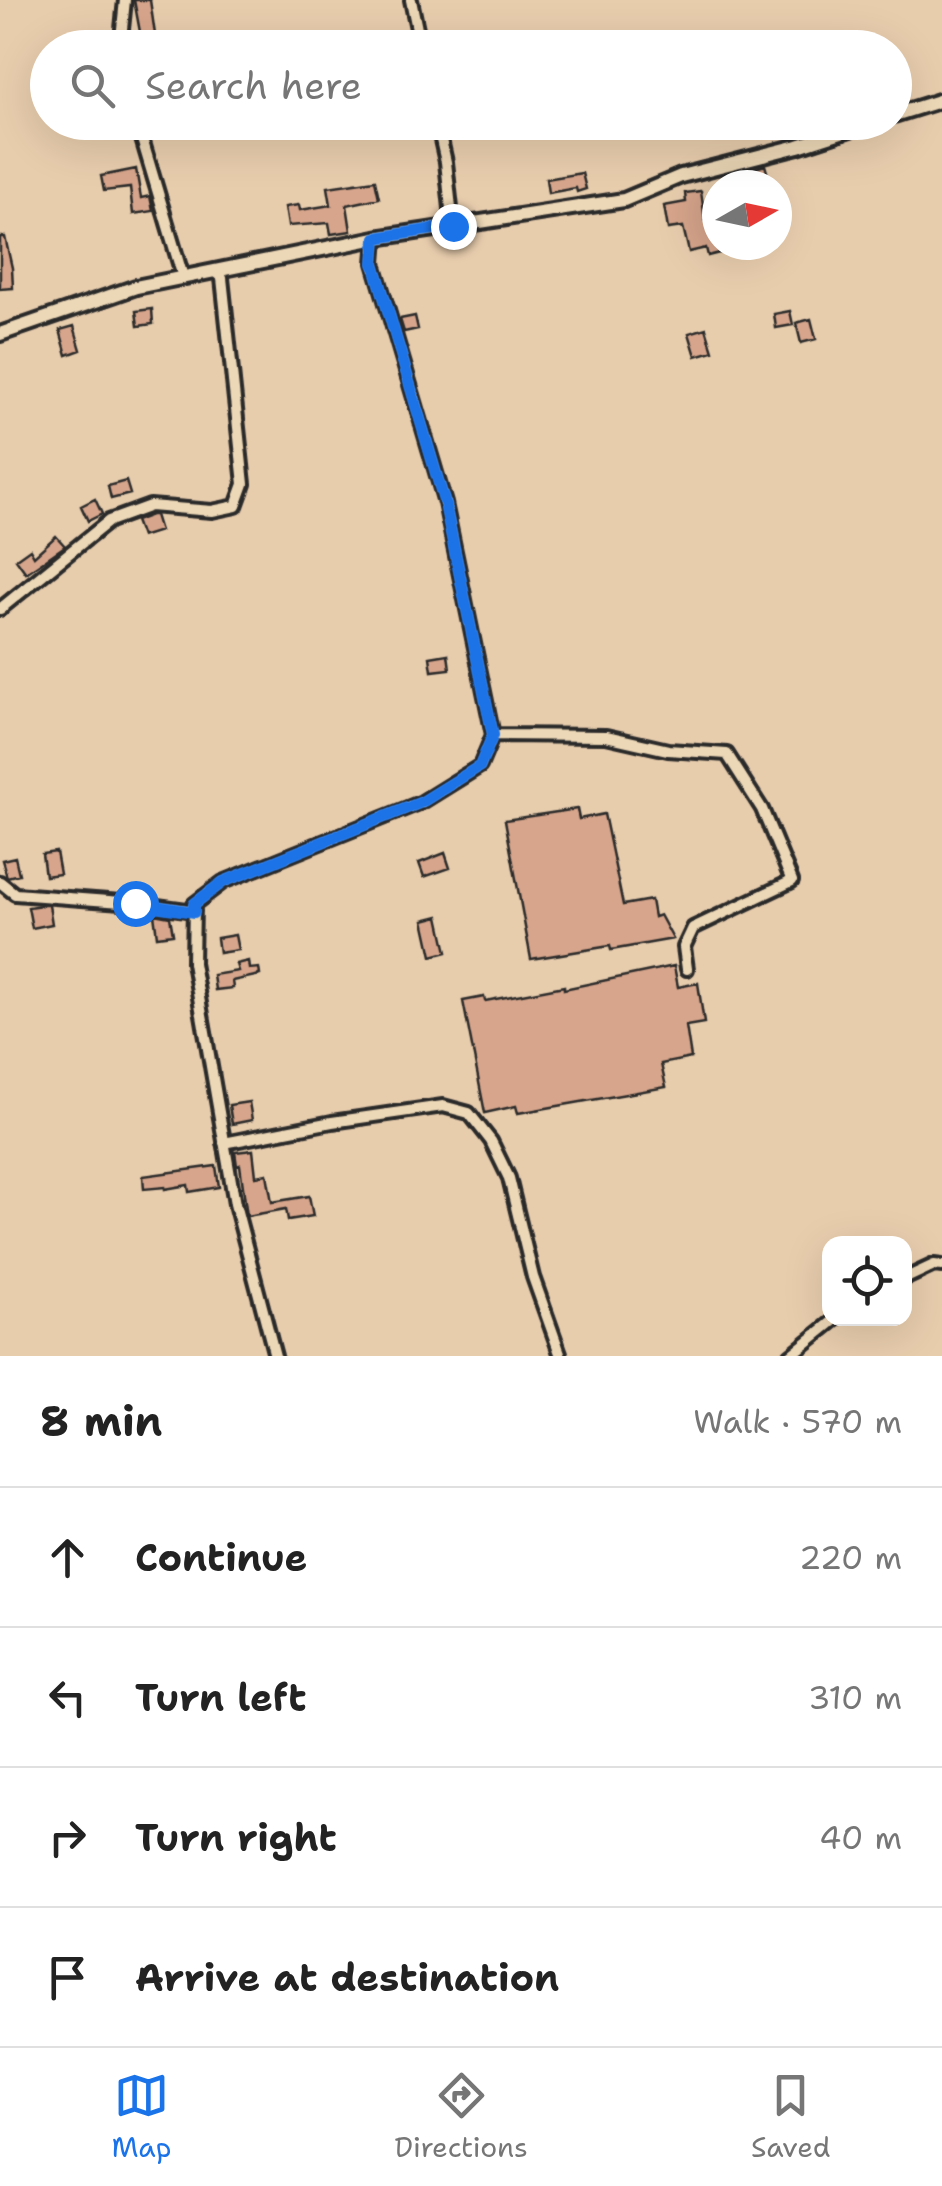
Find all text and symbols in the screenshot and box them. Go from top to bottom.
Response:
search box [30,30,912,140]
icon: search [65,58,120,113]
text: Search here [145,60,362,111]
north arrow [702,170,792,260]
route end [431,204,477,250]
route start [113,881,159,927]
map controls [822,1236,912,1326]
button: locate [822,1236,912,1326]
text: 8 min [40,1393,162,1449]
text: Walk · 570 m [693,1400,902,1443]
icon: ahead [40,1530,95,1585]
text: Continue [135,1532,307,1583]
text: 220 m [799,1536,902,1579]
icon: left [40,1670,95,1725]
text: Turn left [135,1672,307,1723]
text: 310 m [808,1676,902,1719]
icon: right [40,1810,95,1865]
text: Turn right [135,1812,337,1863]
text: 40 m [819,1816,902,1859]
icon: arrive [40,1950,95,2005]
text: Arrive at destination [135,1952,559,2003]
tab: Map [112,2068,171,2166]
tab: Directions [394,2068,528,2166]
tab: Saved [751,2068,830,2166]

